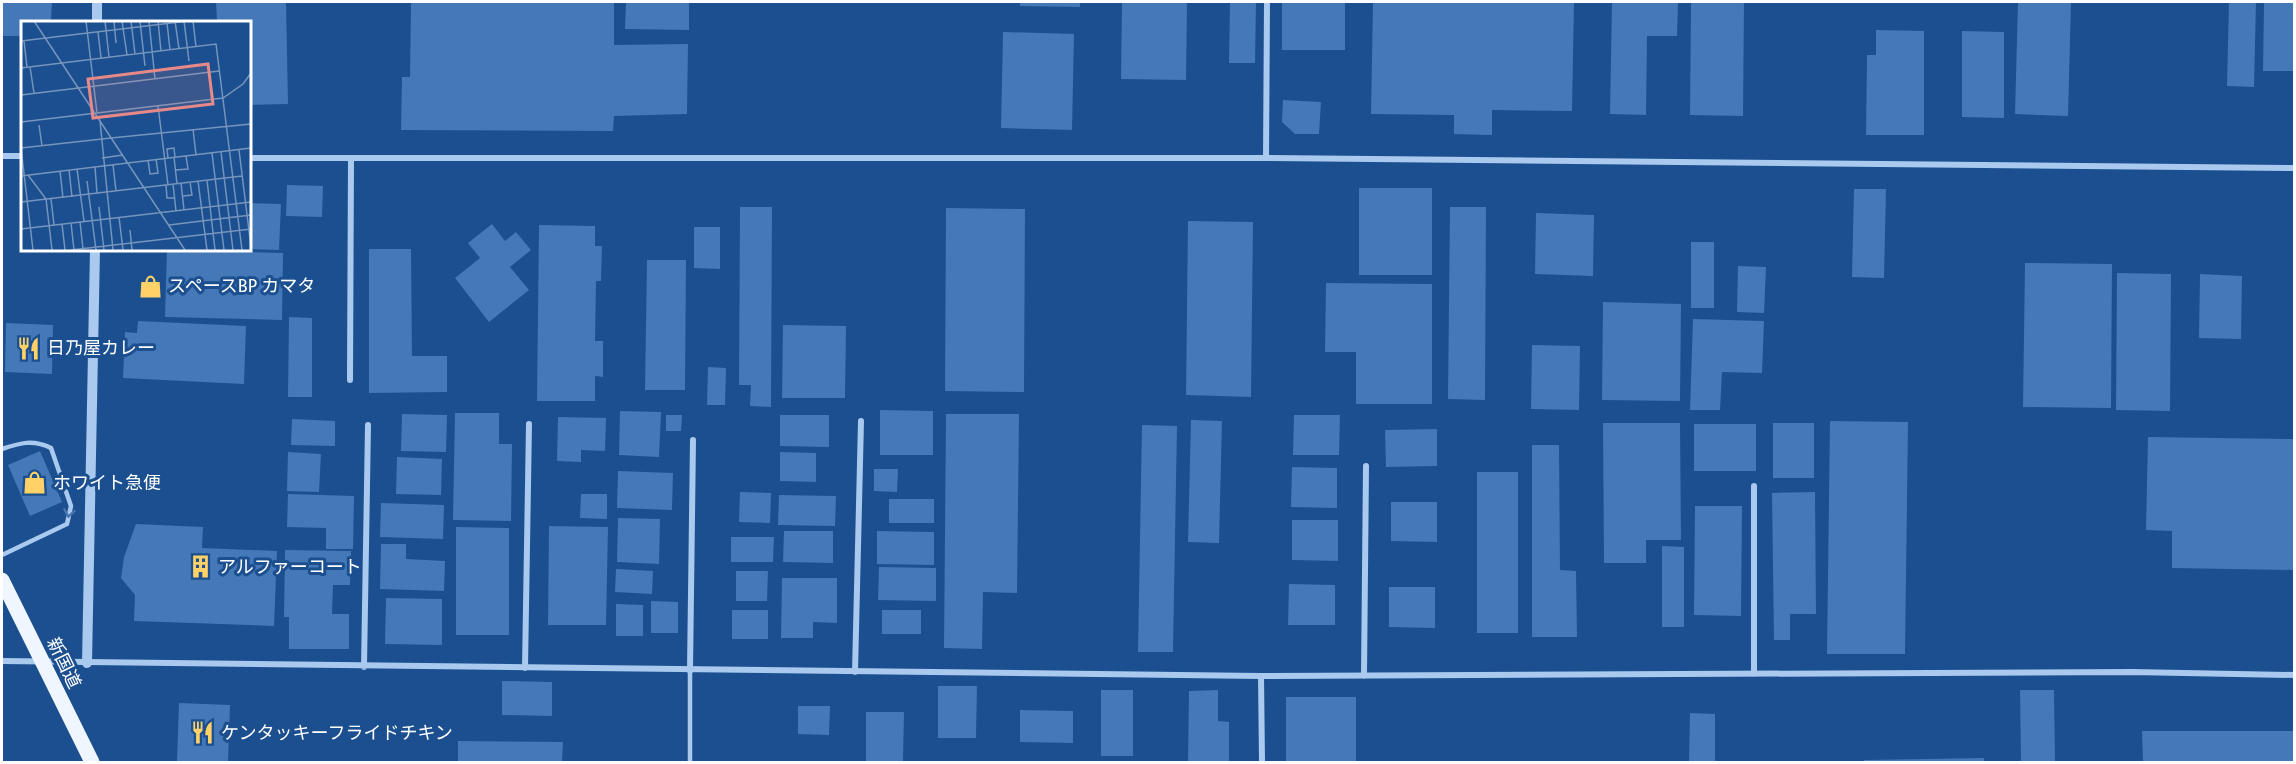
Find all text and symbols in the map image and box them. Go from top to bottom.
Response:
inset map [21,21,250,250]
shop icon: スペースBP カマタ [137,273,163,299]
place label: スペースBP カマタ [168,275,315,297]
restaurant icon: 日乃屋カレー [16,335,42,361]
place label: 日乃屋カレー [47,337,155,359]
shop icon: ホワイト急便 [22,470,48,496]
place label: ホワイト急便 [53,472,161,494]
one-way arrow [63,509,75,518]
building icon: アルファーコート [187,554,213,580]
place label: アルファーコート [218,556,362,578]
street label: 新国道 [42,634,86,692]
restaurant icon: ケンタッキーフライドチキン [190,720,216,746]
place label: ケンタッキーフライドチキン [221,722,453,744]

